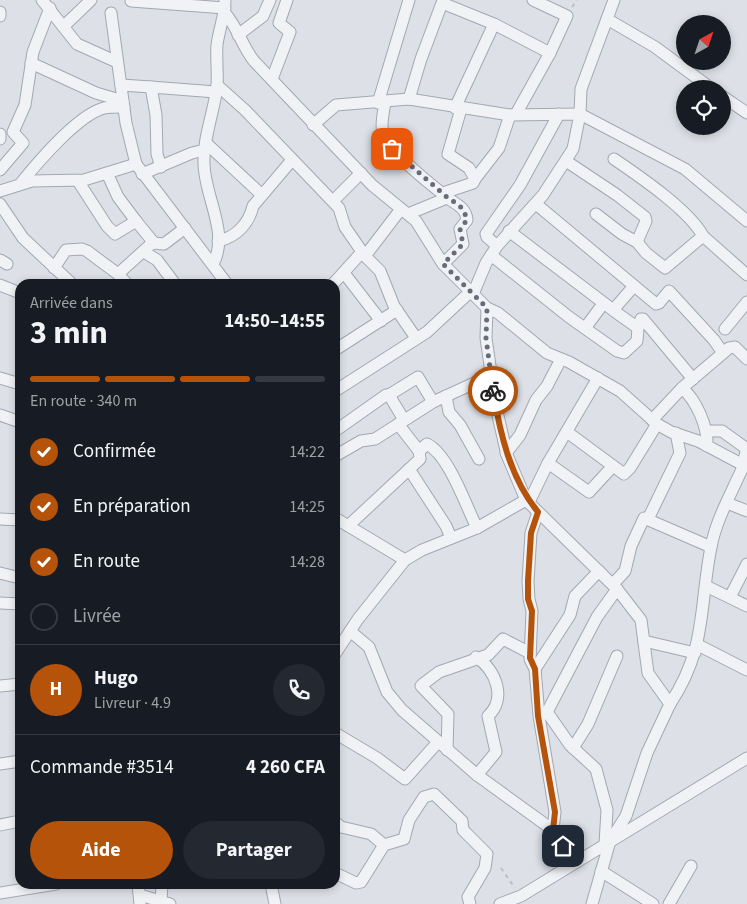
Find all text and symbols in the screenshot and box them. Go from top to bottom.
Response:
north arrow [676,15,731,70]
map controls [676,15,731,135]
button: locate [676,80,731,135]
pin [371,128,413,170]
icon: bag [378,135,406,163]
text: Arrivée dans [30,292,113,314]
text: 14:50–14:55 [224,308,325,335]
text: 3 min [30,310,108,356]
courier [468,366,518,416]
icon: bike [479,377,507,405]
text: En route · 340 m [30,390,137,412]
icon: check [30,438,58,466]
text: Confirmée [73,438,156,465]
text: 14:22 [289,441,325,463]
icon: check [30,493,58,521]
text: En préparation [73,493,191,520]
text: 14:25 [289,496,325,518]
icon: check [30,548,58,576]
text: En route [73,548,140,575]
text: 14:28 [289,551,325,573]
text: Livrée [73,603,121,630]
button: phone [273,664,325,716]
text: Hugo [94,665,138,692]
text: H [50,676,62,703]
text: Livreur · 4.9 [94,692,171,714]
text: Commande #3514 [30,754,174,781]
text: 4 260 CFA [246,754,325,781]
button: Aide [30,821,173,879]
button: Partager [183,821,325,879]
pin [542,825,584,867]
icon: home [549,832,577,860]

